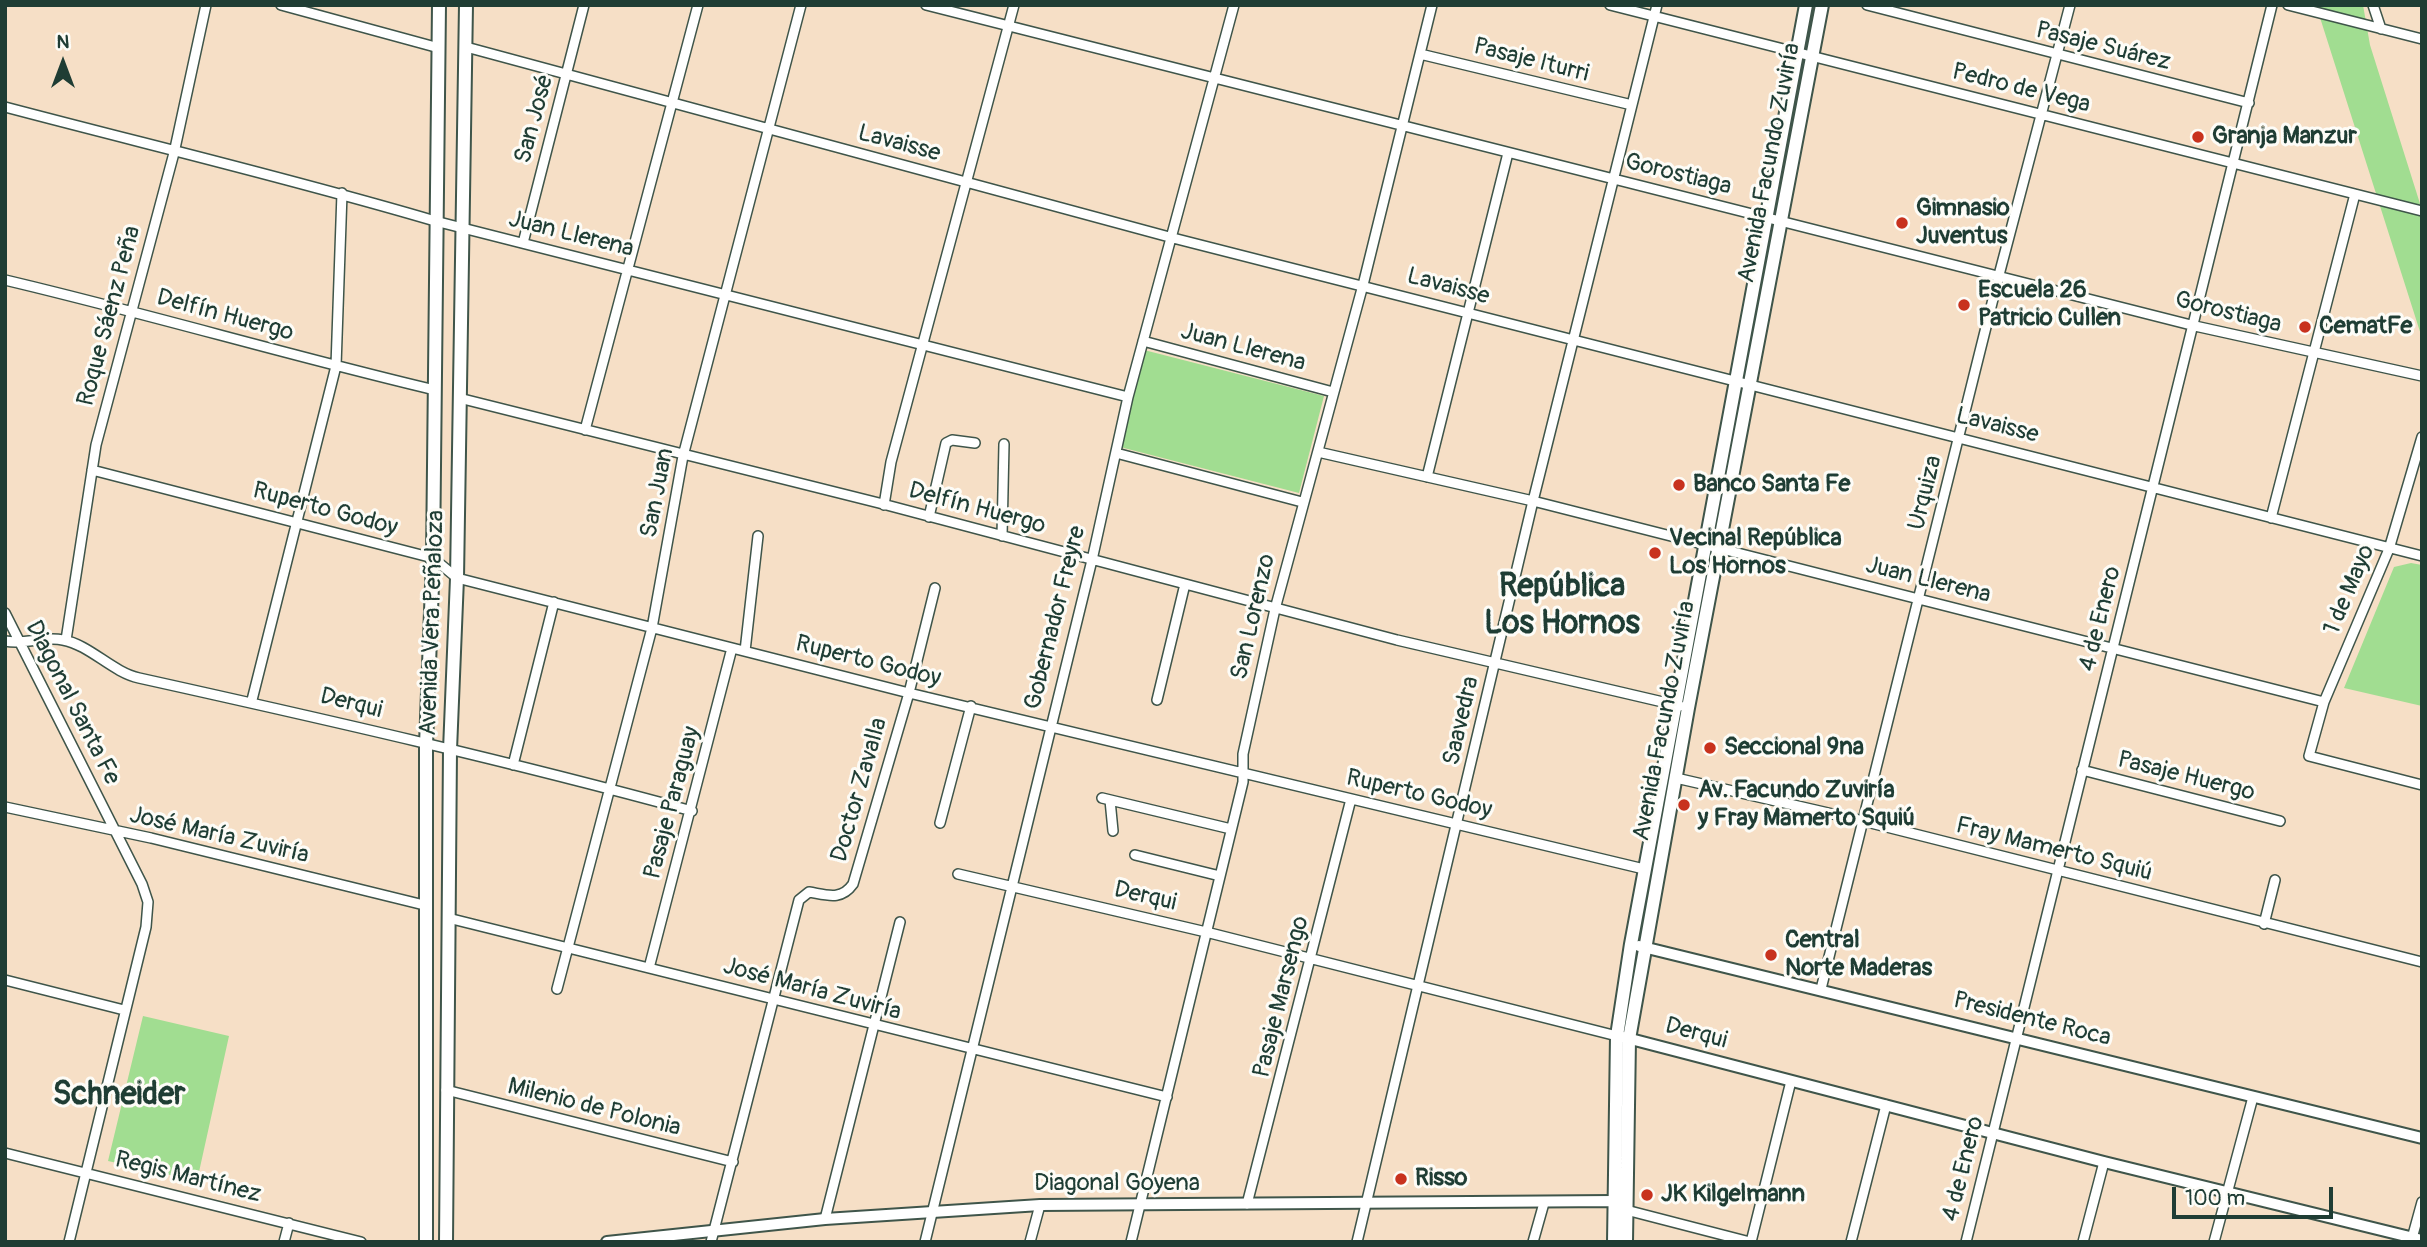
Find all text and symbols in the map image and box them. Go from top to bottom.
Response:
street label: Pasaje Suárez [2033,16,2173,78]
north arrow [28,28,98,98]
text: N [57,30,69,54]
street label: Pasaje Iturri [1470,33,1592,89]
street label: Avenida Facundo Zuviría [1733,41,1807,285]
street label: Pedro de Vega [1949,58,2093,120]
street label: San José [509,71,561,167]
street label: Lavaisse [855,119,943,169]
place label: Granja Manzur [2212,123,2357,151]
marker: Granja Manzur [2190,129,2206,145]
street label: Gorostiaga [1622,148,1734,202]
place label: Gimnasio Juventus [1916,195,2010,251]
street label: Juan Llerena [505,206,637,264]
marker: Gimnasio Juventus [1894,215,1910,231]
street label: Roque Sáenz Peña [72,223,148,409]
street label: Lavaisse [1404,262,1492,312]
place label: Escuela 26 Patricio Cullen [1978,277,2121,333]
street label: Delfín Huergo [153,284,297,348]
street label: Gorostiaga [2172,286,2284,340]
marker: Escuela 26 Patricio Cullen [1956,297,1972,313]
place label: CematFe [2319,313,2412,341]
street label: Juan Llerena [1177,318,1309,378]
marker: CematFe [2297,319,2313,335]
street label: Lavaisse [1953,402,2041,450]
street label: San Juan [635,446,681,540]
street label: Urquiza [1903,453,1949,533]
place label: Banco Santa Fe [1693,471,1850,499]
street label: Ruperto Godoy [249,477,401,543]
street label: Delfín Huergo [905,477,1049,541]
marker: Banco Santa Fe [1671,477,1687,493]
street label: Avenida Vera Peñaloza [415,510,451,736]
street label: Gobernador Freyre [1019,523,1093,713]
place label: Vecinal República Los Hornos [1669,525,1842,581]
street label: 1 de Mayo [2318,541,2382,639]
marker: Vecinal República Los Hornos [1647,545,1663,561]
street label: San Lorenzo [1226,551,1282,683]
street label: Juan Llerena [1862,552,1994,610]
street label: 4 de Enero [2074,564,2128,674]
district label: República Los Hornos [1484,569,1640,644]
street label: Avenida Facundo Zuviría [1628,599,1702,843]
street label: Diagonal Santa Fe [18,616,126,790]
street label: Ruperto Godoy [792,630,944,694]
street label: Saavedra [1438,674,1486,768]
street label: Derqui [317,682,385,726]
street label: Doctor Zavalla [826,715,894,865]
street label: Pasaje Paraguay [639,724,707,882]
place label: Seccional 9na [1724,734,1864,762]
marker: Seccional 9na [1702,740,1718,756]
street label: Pasaje Huergo [2114,746,2258,808]
street label: Ruperto Godoy [1343,764,1495,826]
place label: Av. Facundo Zuviría y Fray Mamerto Squiú [1698,777,1915,833]
marker: Av. Facundo Zuviría y Fray Mamerto Squiú [1676,797,1692,813]
street label: José María Zuviría [127,801,311,871]
street label: Fray Mamerto Squiú [1953,812,2155,888]
street label: Derqui [1111,876,1179,918]
street label: Pasaje Marsengo [1248,913,1316,1081]
place label: Central Norte Maderas [1785,927,1932,983]
marker: Central Norte Maderas [1763,947,1779,963]
street label: José María Zuviría [720,952,904,1028]
street label: Presidente Roca [1950,987,2114,1053]
street label: Derqui [1662,1012,1730,1056]
street label: Milenio de Polonia [505,1073,683,1143]
district label: Schneider [53,1077,185,1115]
street label: 4 de Enero [1937,1114,1991,1224]
street label: Regis Martínez [112,1146,264,1210]
place label: Risso [1415,1165,1468,1193]
street label: Diagonal Goyena [1034,1170,1200,1198]
marker: Risso [1393,1171,1409,1187]
scale bar [2175,1174,2336,1218]
place label: JK Kilgelmann [1661,1181,1805,1209]
text: 100 m [2185,1185,2245,1212]
marker: JK Kilgelmann [1639,1187,1655,1203]

